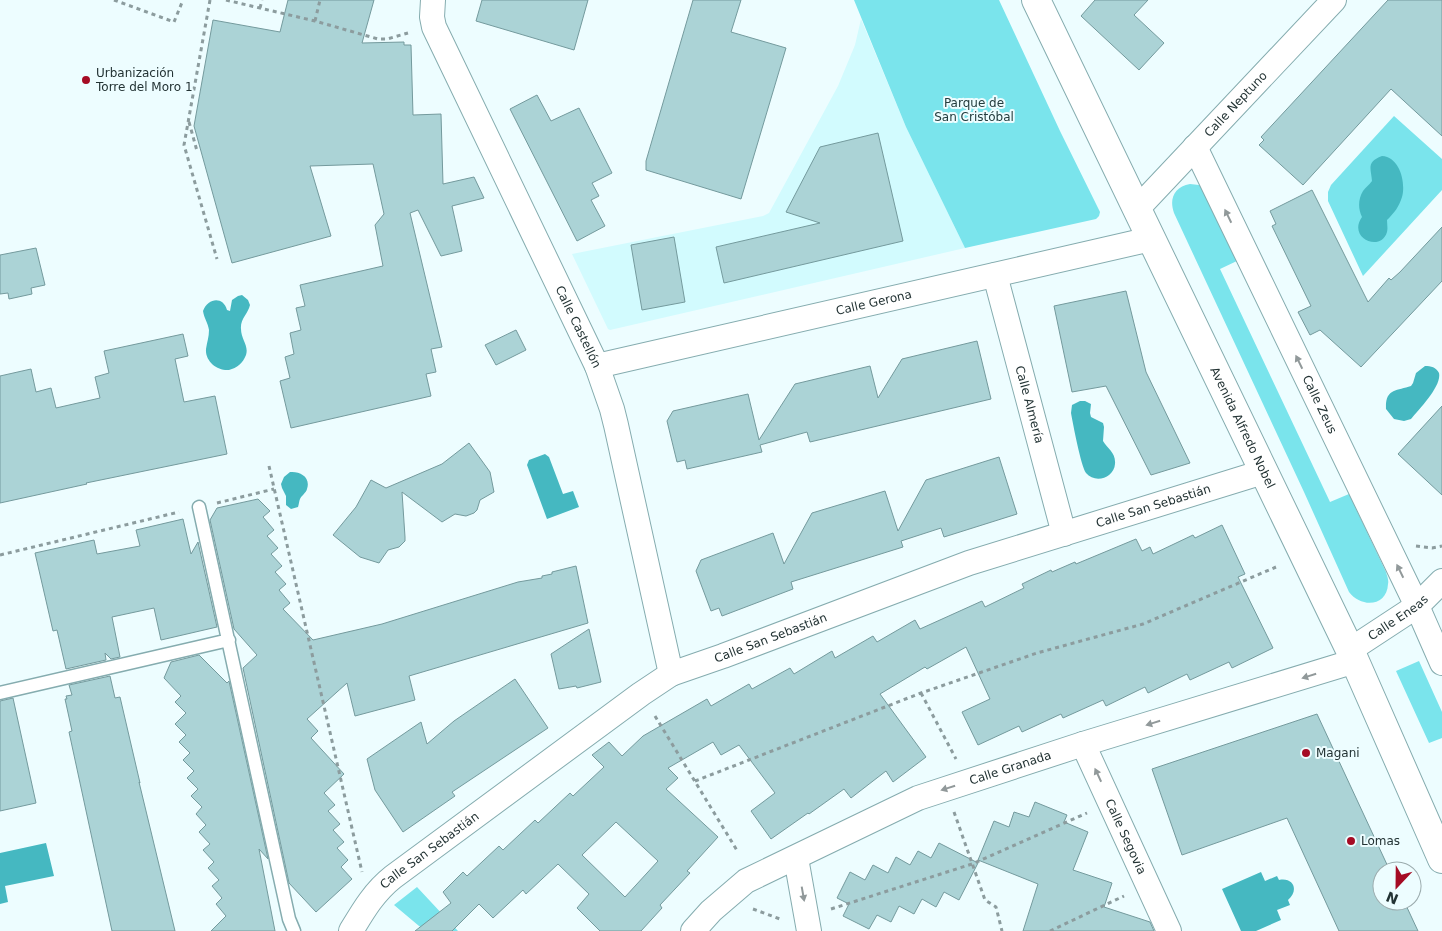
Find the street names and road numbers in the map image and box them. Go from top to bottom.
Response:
street label: Calle Neptuno [1202,69,1270,140]
street label: Calle Castellón [553,284,604,370]
street label: Calle Gerona [835,287,913,318]
street label: Calle Almería [1012,364,1047,445]
street label: Avenida Alfredo Nobel [1207,365,1278,491]
street label: Calle Zeus [1299,373,1340,436]
street label: Calle San Sebastián [1094,482,1212,530]
street label: Calle Eneas [1365,592,1431,643]
street label: Calle San Sebastián [712,610,829,665]
street label: Calle Granada [968,748,1053,788]
street label: Calle Segovia [1102,797,1149,877]
street label: Calle San Sebastián [377,809,482,892]

